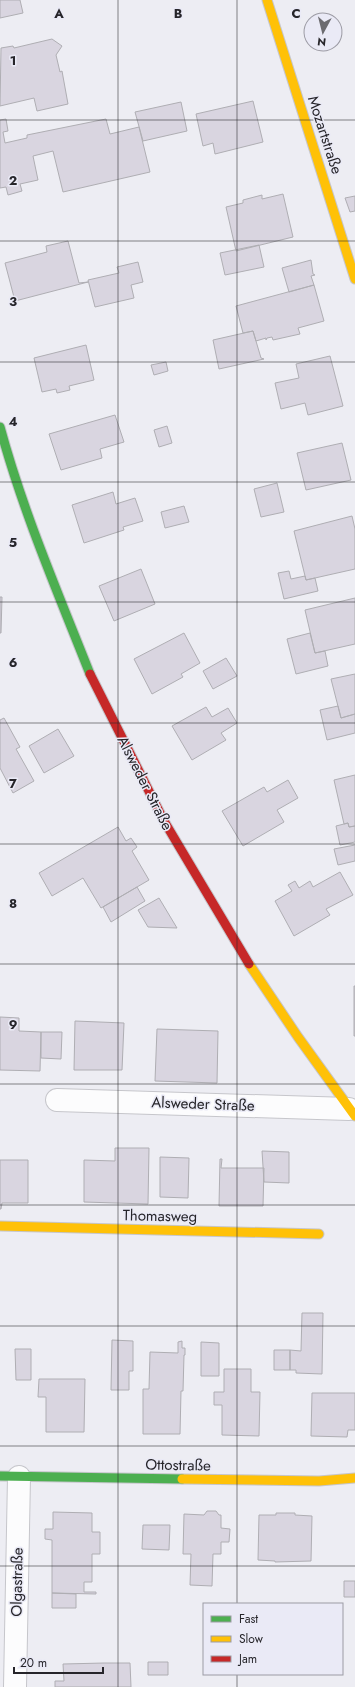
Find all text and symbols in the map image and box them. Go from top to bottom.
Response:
text: A [53,4,64,23]
text: B [174,4,183,23]
text: C [291,4,301,23]
north arrow [303,12,343,52]
text: N [316,33,327,50]
text: 1 [10,51,16,70]
street label: Mozartstraße [302,93,348,177]
text: 2 [9,171,17,190]
text: 3 [9,292,17,311]
text: 4 [8,412,18,431]
text: 5 [9,533,17,552]
text: 6 [9,653,18,672]
street label: Alsweder Straße [112,732,178,834]
text: 7 [9,774,17,793]
text: 8 [9,894,17,913]
text: 9 [9,1015,18,1034]
street label: Alsweder Straße [151,1091,255,1117]
street label: Thomasweg [123,1204,197,1228]
street label: Ottostraße [145,1453,211,1477]
street label: Olgastraße [5,1547,29,1617]
legend [203,1603,343,1675]
text: Fast [239,1610,258,1628]
text: Slow [239,1630,264,1648]
scale bar [14,1649,103,1675]
text: Jam [237,1650,257,1668]
text: 20 m [20,1654,47,1672]

